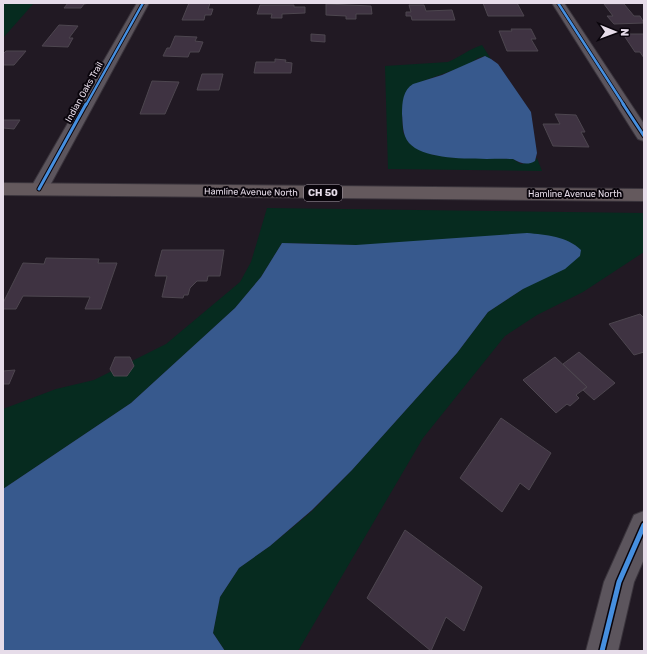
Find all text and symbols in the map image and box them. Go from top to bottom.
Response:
north arrow [595,12,635,52]
text: N [618,28,631,36]
street label: Indian Oaks Trail [63,60,105,124]
road number: CH 50 [304,185,342,201]
street label: Hamline Avenue North [204,186,298,198]
street label: Hamline Avenue North [528,189,622,199]

